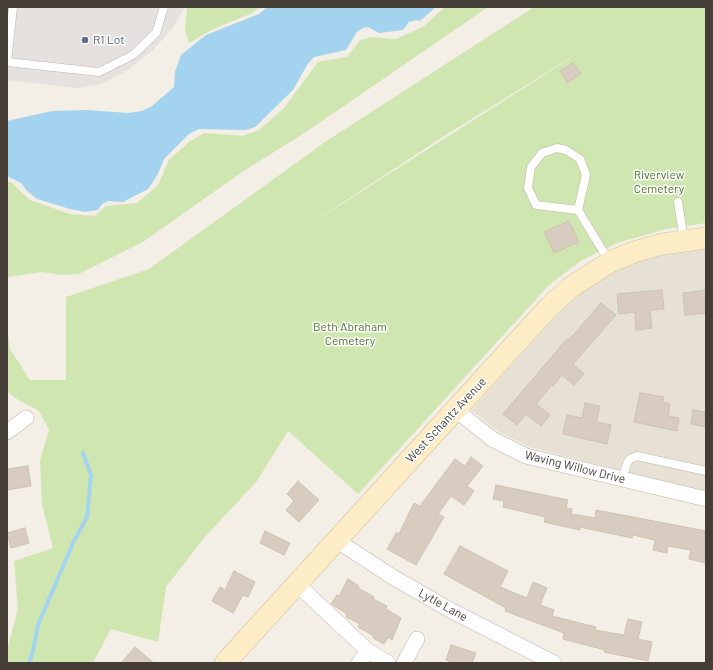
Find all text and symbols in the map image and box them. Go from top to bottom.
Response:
place label: R1 Lot [93,33,125,47]
marker: R1 Lot [80,35,90,45]
park label: Riverview Cemetery [634,168,684,196]
park label: Beth Abraham Cemetery [313,320,387,348]
street label: West Schantz Avenue [403,374,489,466]
street label: Waving Willow Drive [523,448,627,486]
street label: Lytle Lane [416,586,470,624]

